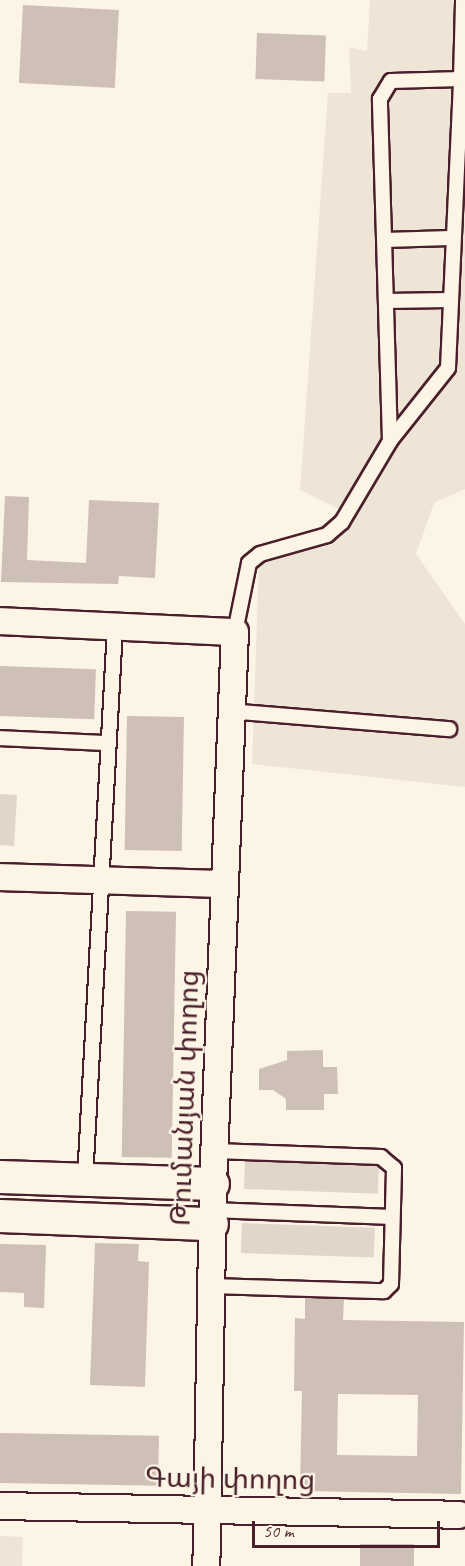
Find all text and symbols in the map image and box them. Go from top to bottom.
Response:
street label: Թումանյան փողոց [164,969,206,1227]
street label: Գայի փողոց [145,1461,315,1497]
scale bar [255,1509,442,1547]
text: 50 m [263,1520,294,1542]

